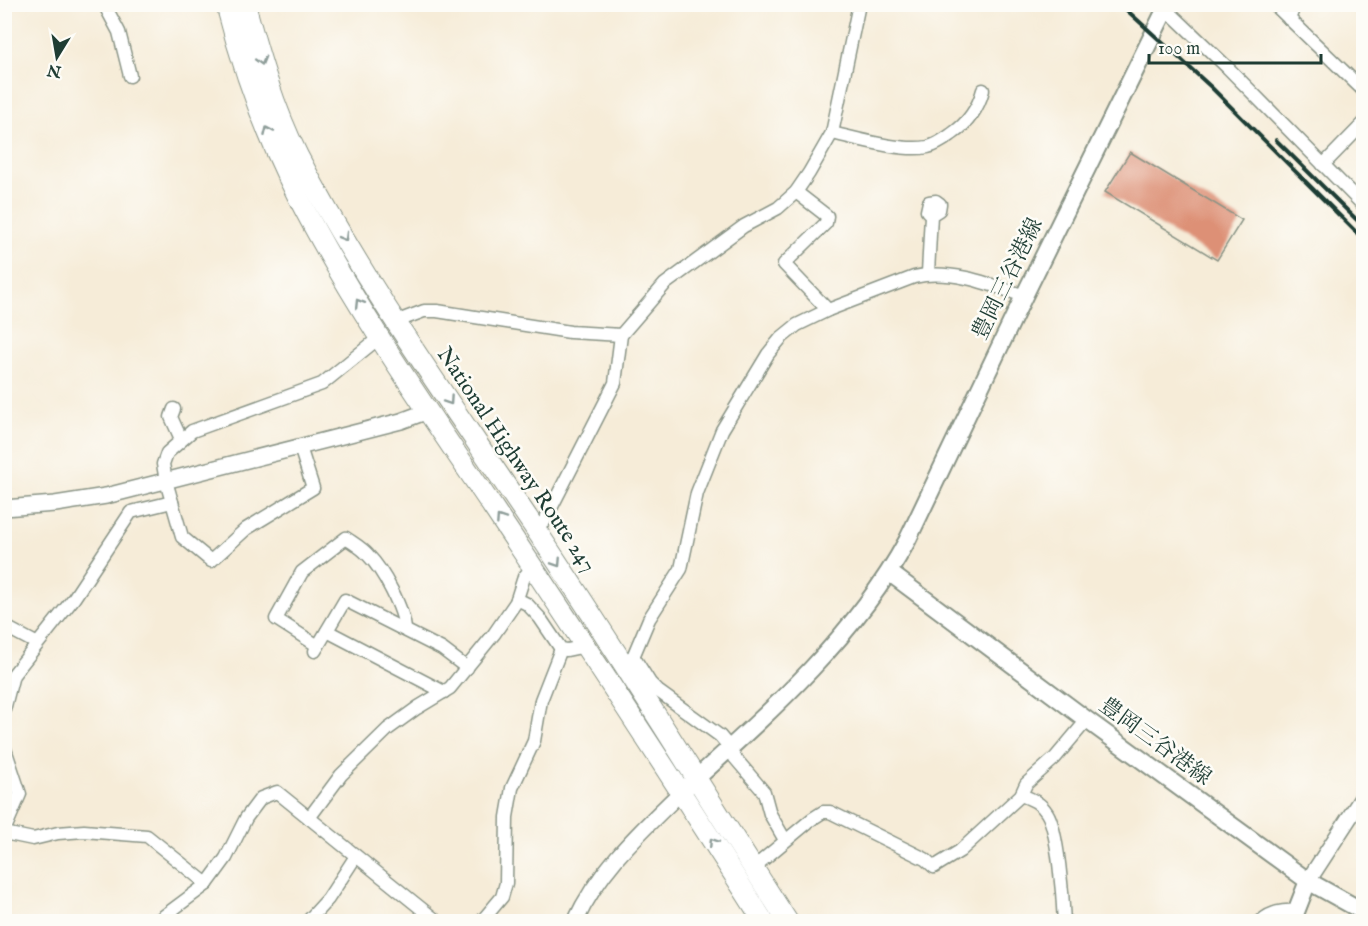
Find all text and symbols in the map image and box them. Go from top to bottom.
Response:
north arrow [27,27,87,87]
scale bar [1149,27,1322,65]
text: 100 m [1158,38,1200,61]
one-way arrow [254,55,266,66]
text: N [46,59,64,81]
one-way arrow [263,126,275,137]
street label: 豊岡三谷港線 [966,214,1050,344]
one-way arrow [336,231,348,241]
one-way arrow [355,299,367,309]
street label: National Highway Route 247 [430,342,602,578]
one-way arrow [442,394,453,405]
one-way arrow [496,515,508,525]
one-way arrow [550,557,562,567]
street label: 豊岡三谷港線 [1093,692,1217,792]
one-way arrow [708,838,720,848]

